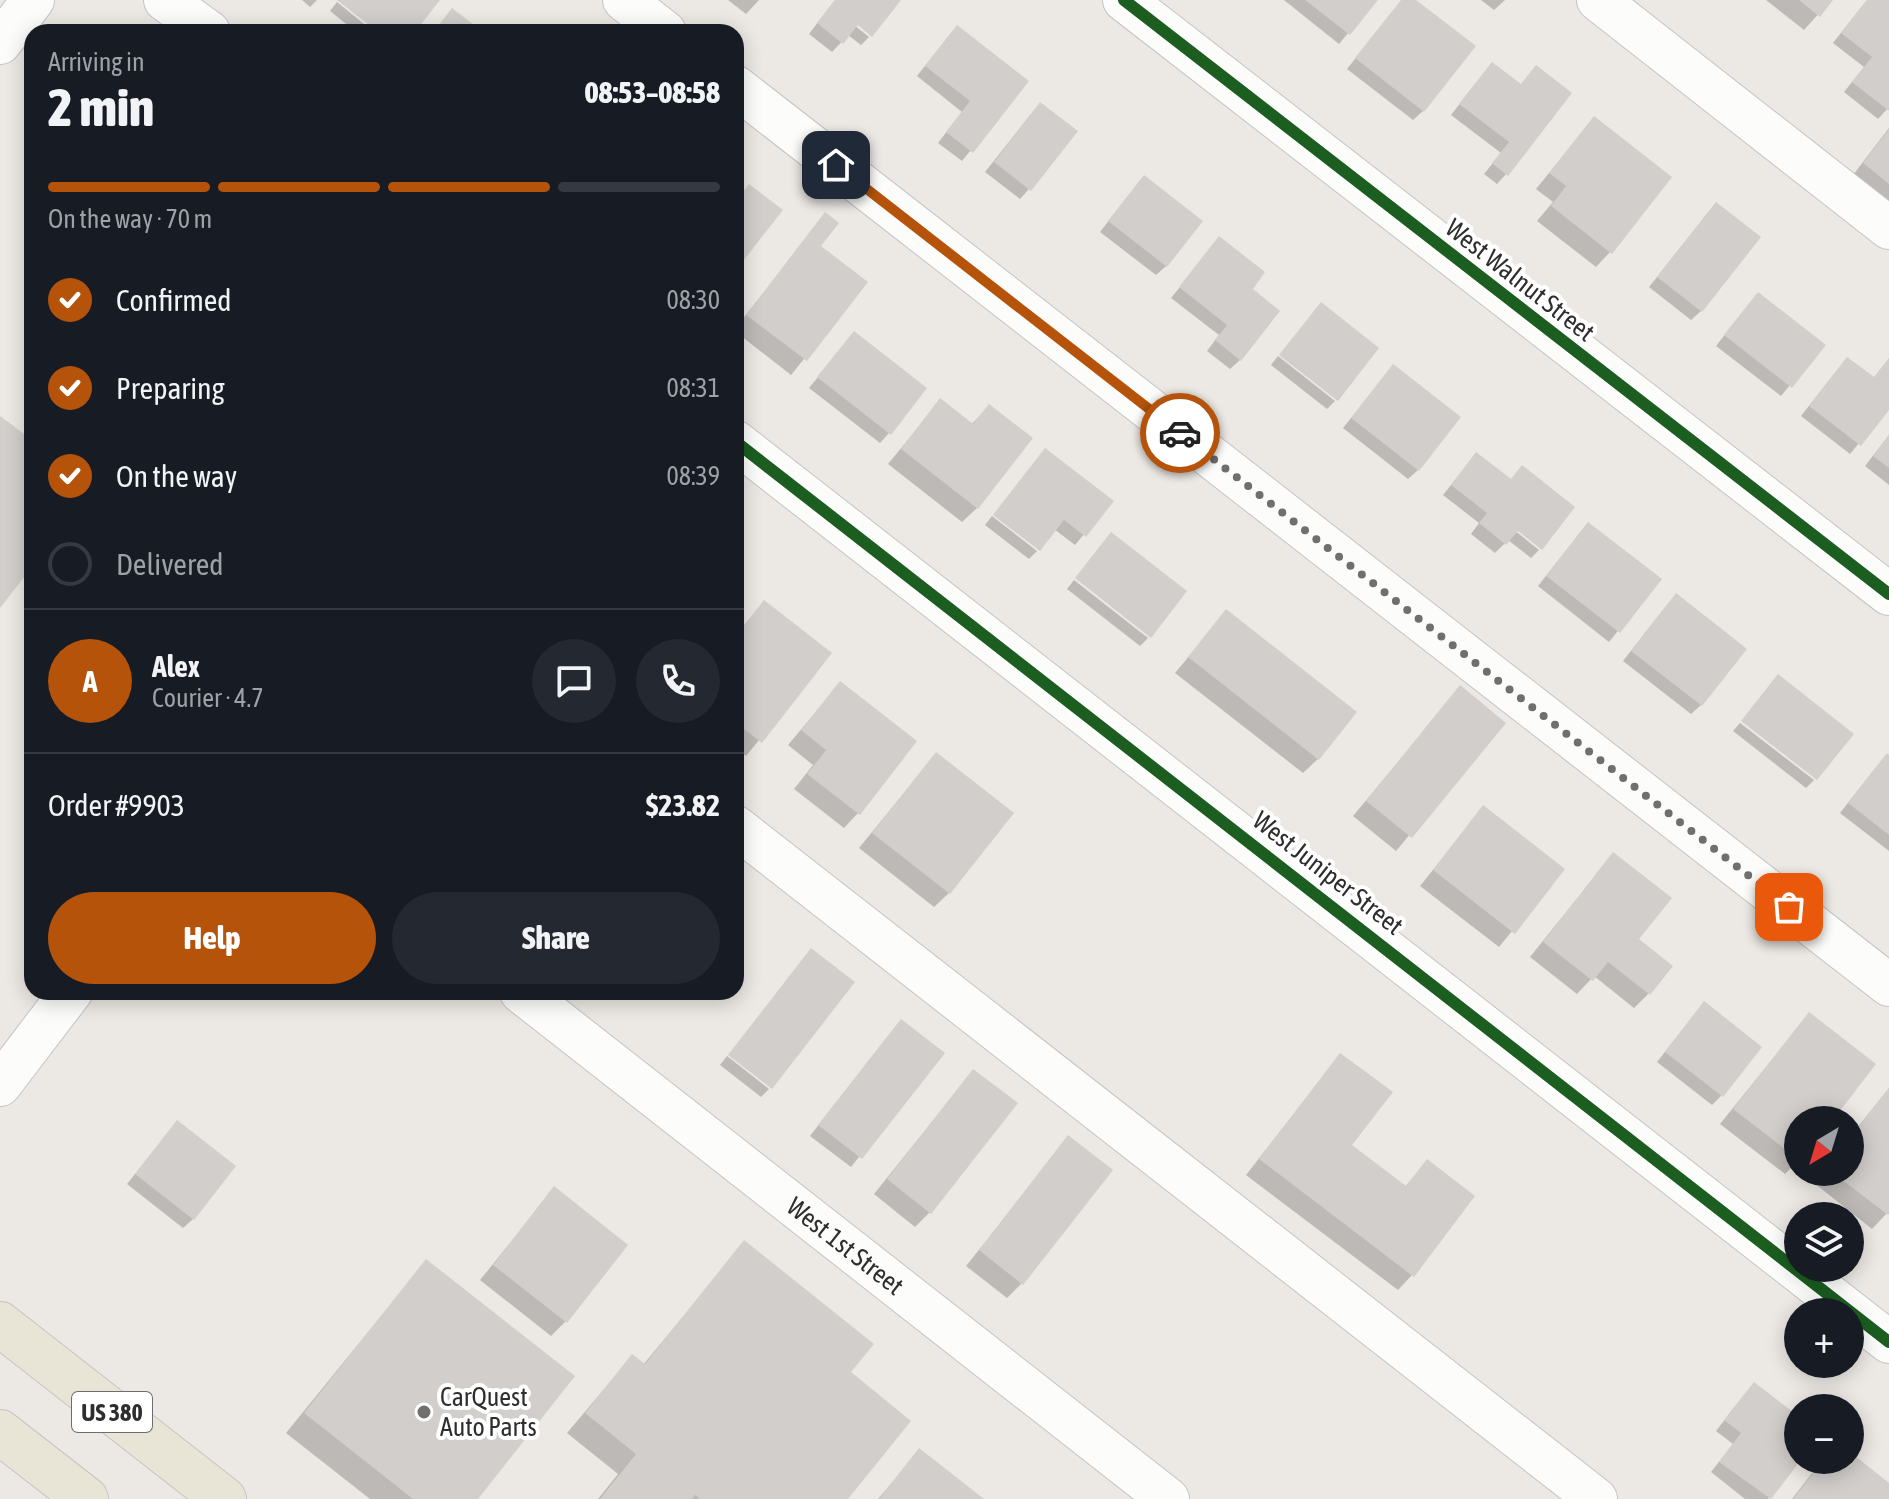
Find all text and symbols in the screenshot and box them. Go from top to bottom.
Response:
text: Arriving in [48,47,145,77]
text: 08:53–08:58 [585,75,720,109]
text: 2 min [48,77,154,137]
pin [802,131,870,199]
icon: home [814,143,858,187]
text: On the way · 70 m [48,204,212,234]
street label: West Walnut Street [1440,213,1600,347]
icon: check [48,278,92,322]
text: Confirmed [116,283,231,317]
text: 08:30 [666,285,720,315]
icon: check [48,366,92,410]
text: Preparing [116,371,225,405]
text: 08:31 [666,373,720,403]
courier [1140,393,1220,473]
icon: car [1158,411,1202,455]
icon: check [48,454,92,498]
text: On the way [116,459,237,493]
text: 08:39 [666,461,720,491]
text: Delivered [116,547,224,581]
button: chat [532,639,616,723]
button: phone [636,639,720,723]
text: Alex [152,649,200,683]
text: A [83,664,97,698]
text: Courier · 4.7 [152,683,263,713]
text: Order #9903 [48,788,185,822]
text: $23.82 [646,788,720,822]
street label: West Juniper Street [1247,805,1409,941]
pin [1755,873,1823,941]
icon: bag [1767,885,1811,929]
button: Help [48,892,376,984]
button: Share [392,892,720,984]
north arrow [1784,1106,1864,1186]
map controls [1784,1106,1864,1474]
street label: West 1st Street [781,1191,910,1301]
button: layers [1784,1202,1864,1282]
button: + [1784,1298,1864,1378]
place label: CarQuest Auto Parts [440,1382,537,1442]
road number: US 380 [72,1392,152,1432]
button: − [1784,1394,1864,1474]
marker: CarQuest Auto Parts [415,1403,433,1421]

